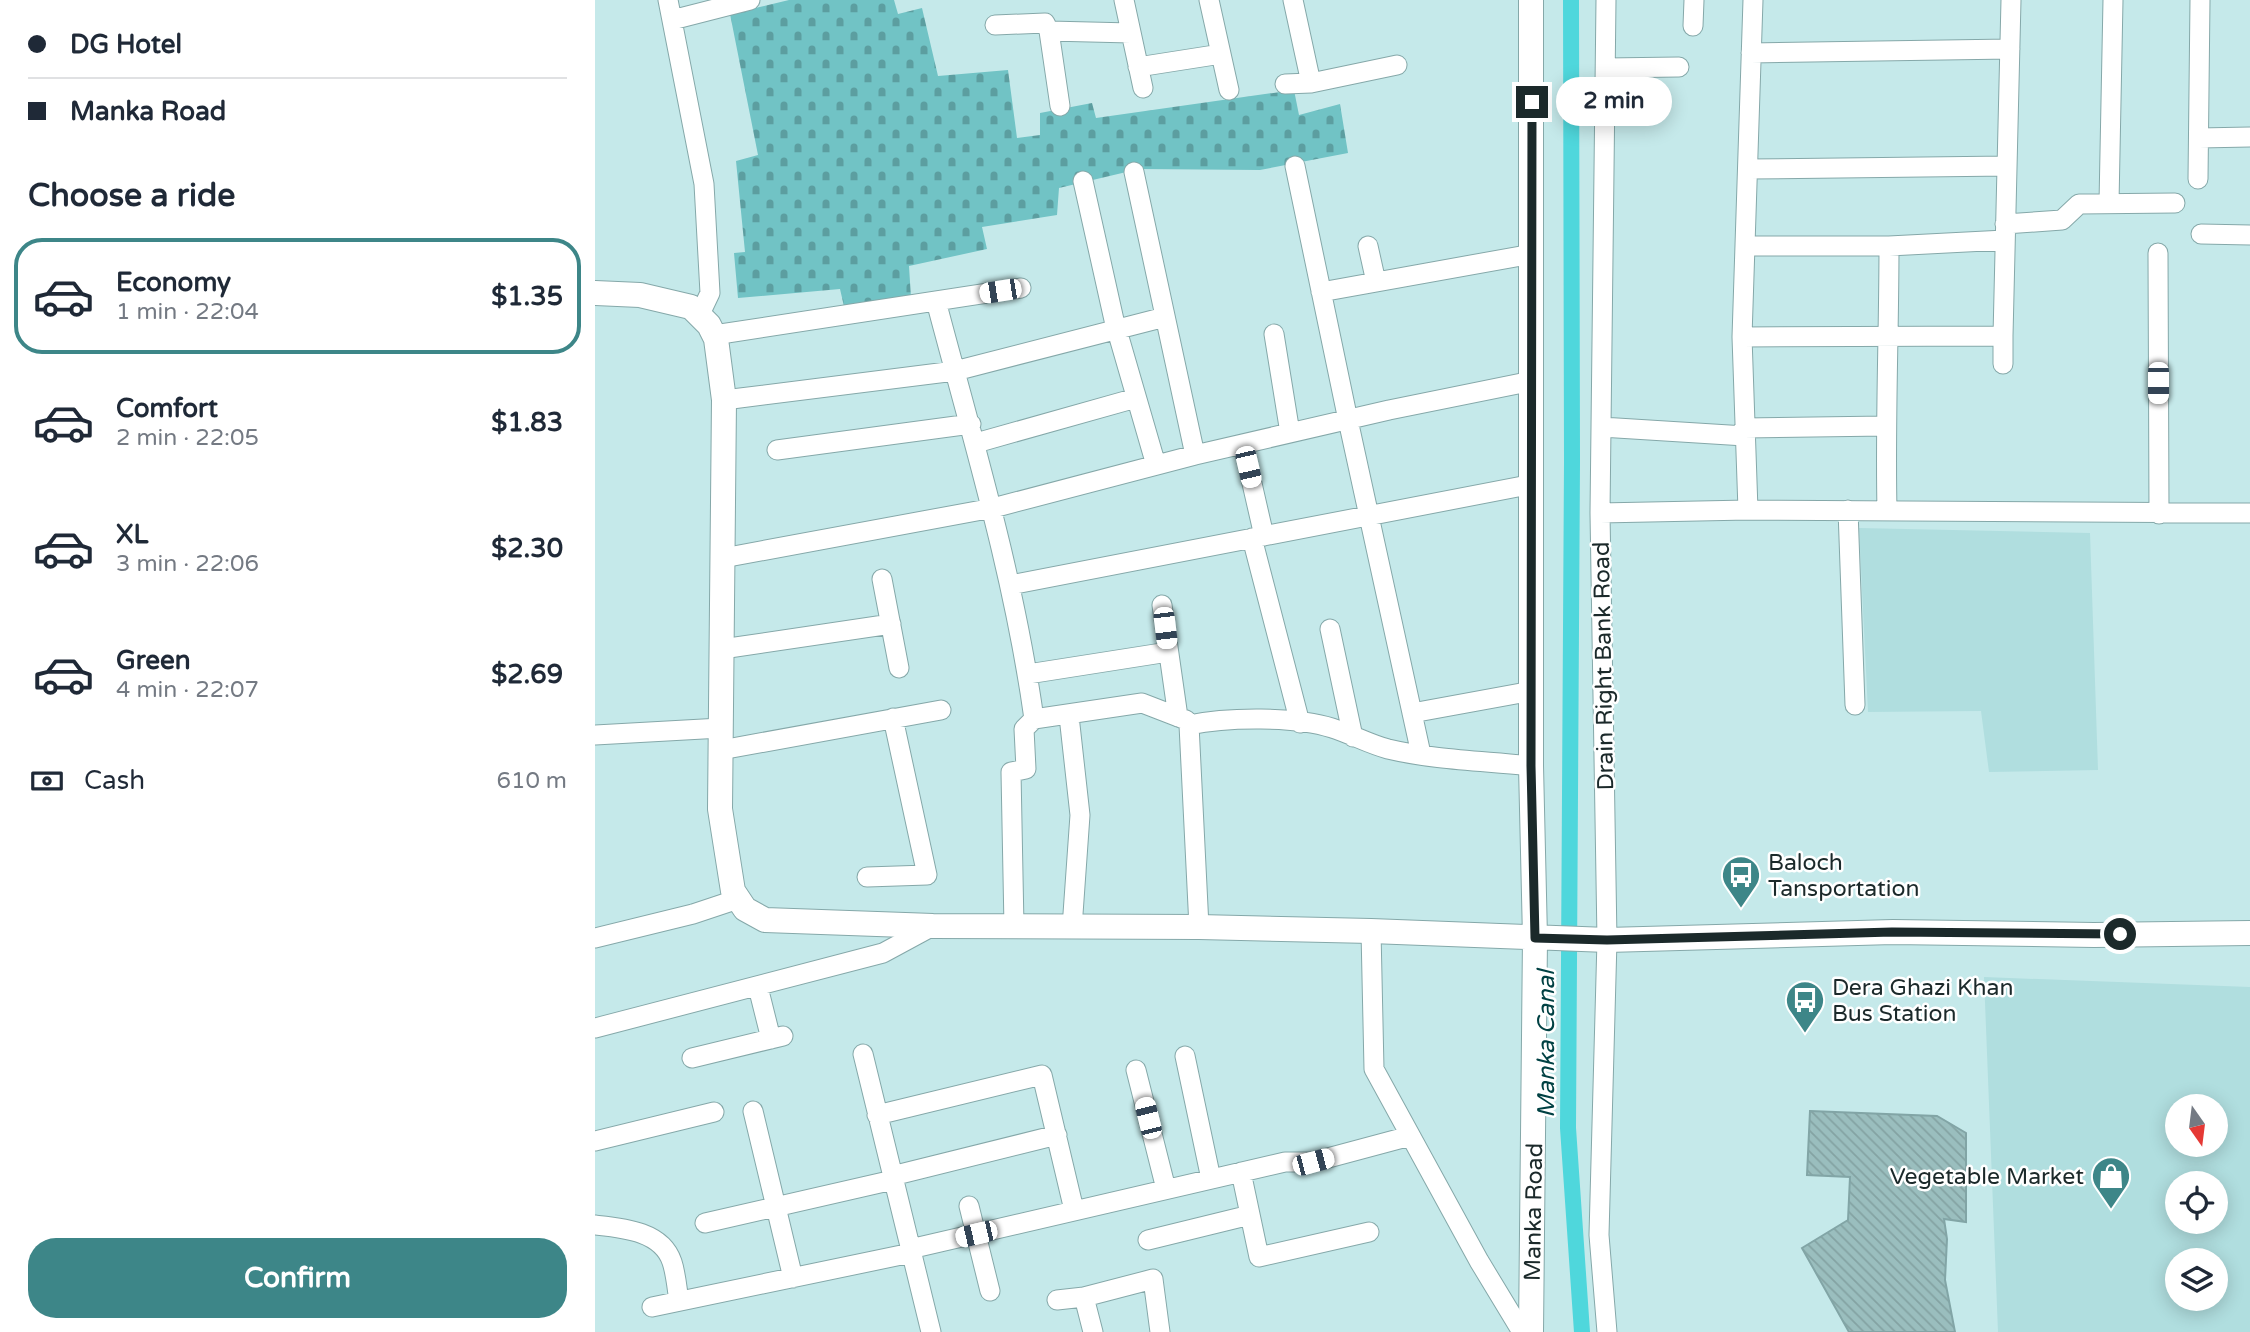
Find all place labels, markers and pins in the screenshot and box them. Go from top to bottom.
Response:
place label: Baloch Tansportation [1768,849,1919,903]
bus stop icon: Baloch Tansportation [1720,854,1762,909]
place label: Dera Ghazi Khan Bus Station [1832,974,2013,1028]
bus stop icon: Dera Ghazi Khan Bus Station [1784,979,1826,1034]
shop icon: Vegetable Market [2090,1155,2132,1210]
place label: Vegetable Market [1890,1163,2084,1191]

